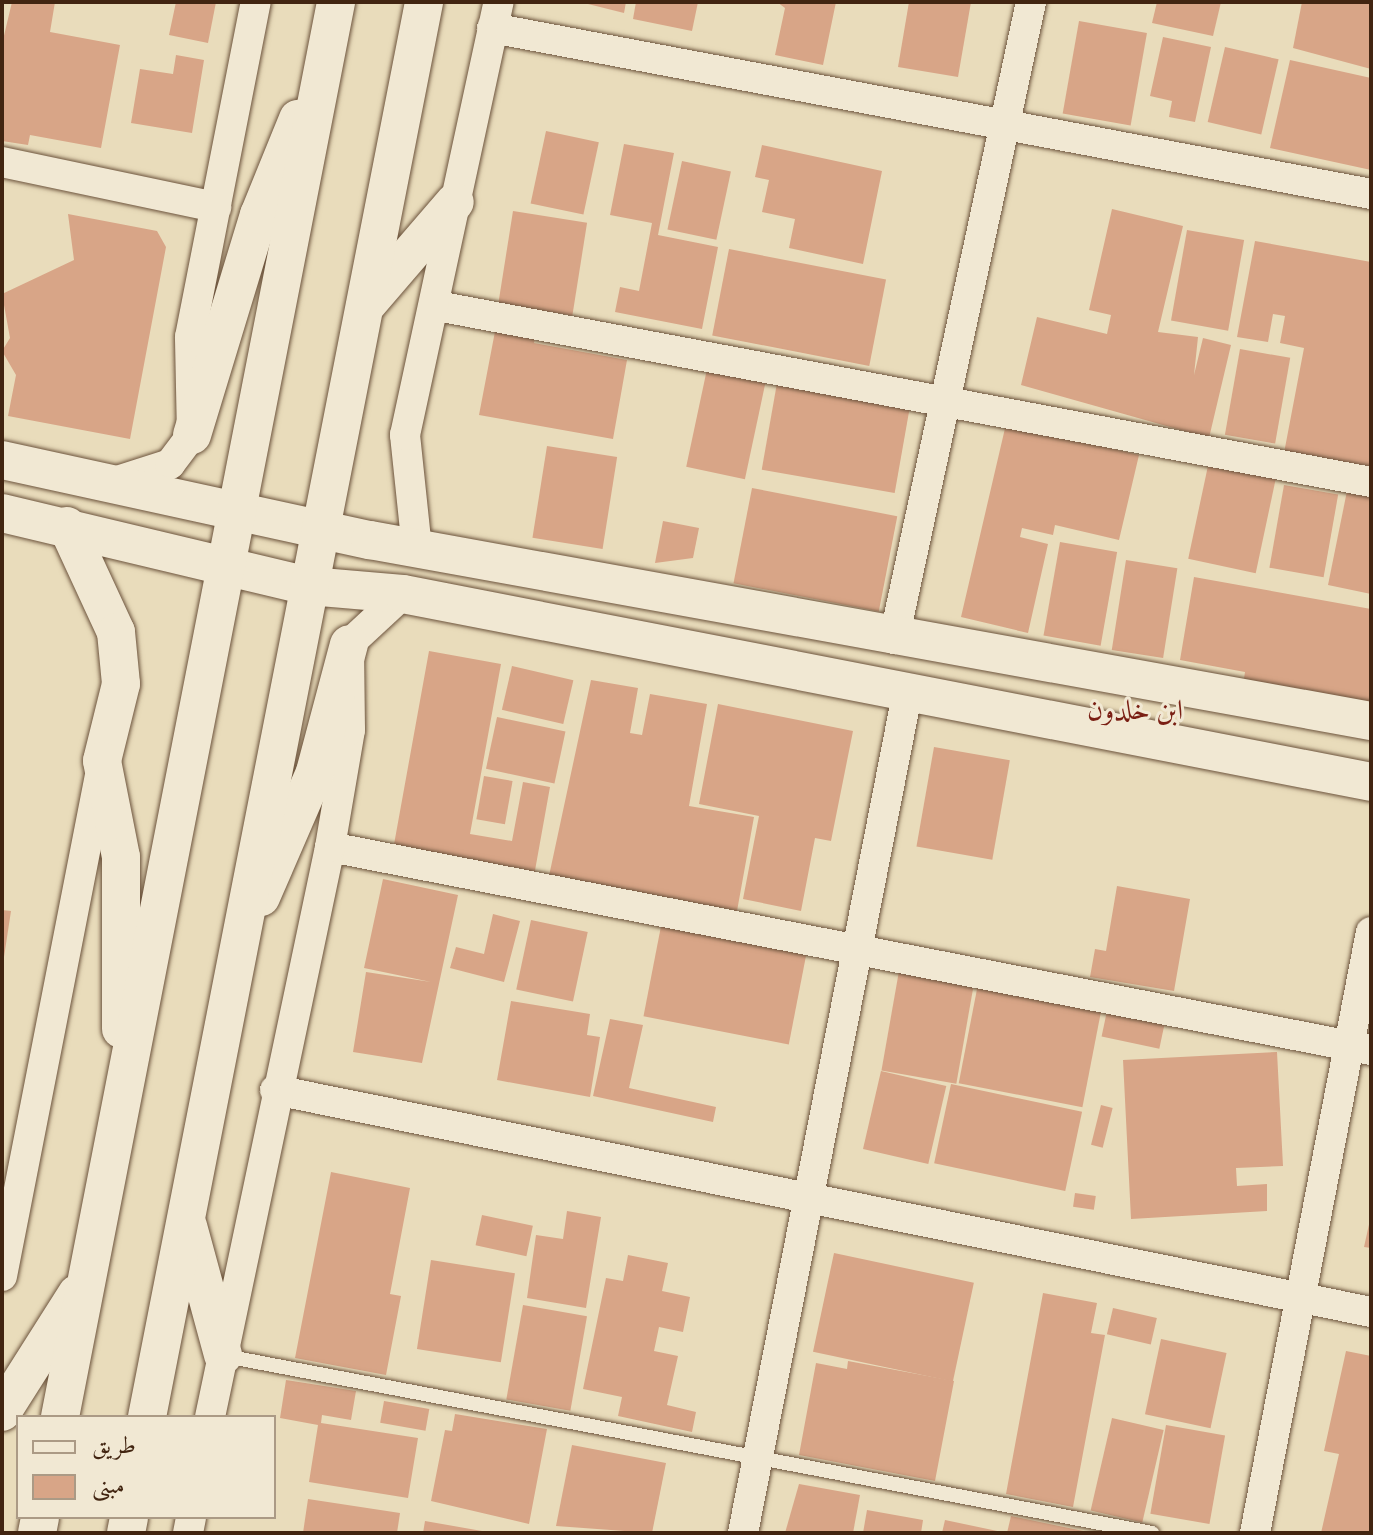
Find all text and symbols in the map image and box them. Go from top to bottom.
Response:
district label: ابن خلدون [1087,692,1183,726]
legend [16,1415,276,1519]
text: طريق [92,1427,136,1462]
text: مبنى [92,1467,125,1502]

